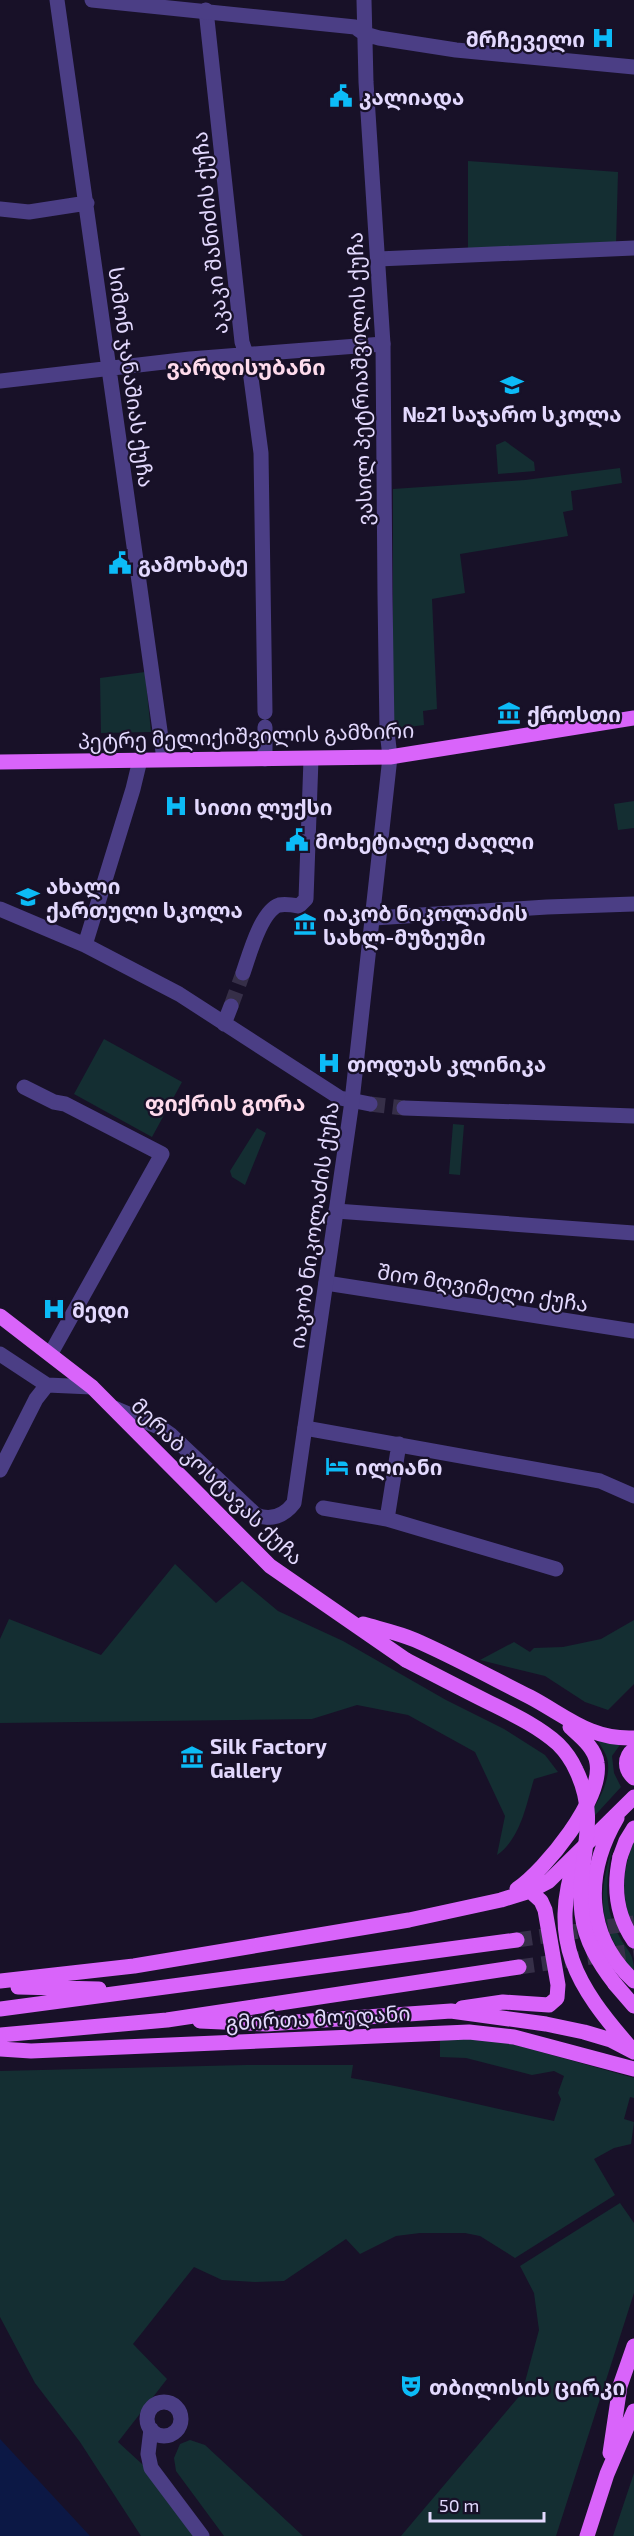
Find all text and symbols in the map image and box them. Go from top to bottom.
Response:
hospital icon: მრჩეველი [590,25,616,51]
place label: მრჩეველი [466,26,585,53]
public building icon: კალიადა [328,83,354,109]
place label: კალიადა [359,84,464,111]
street label: აკაკი შანიძის ქუჩა [186,130,233,336]
street label: ვასილ პეტრიაშვილის ქუჩა [341,232,379,526]
street label: სიმონ ჯანაშიას ქუჩა [103,265,160,489]
district label: ვარდისუბანი [166,353,326,381]
school or university icon: №21 საჯარო სკოლა [499,372,525,398]
place label: №21 საჯარო სკოლა [402,401,622,428]
public building icon: გამოხატე [107,550,133,576]
place label: გამოხატე [138,551,248,577]
museum icon: ქროსთი [496,700,522,726]
place label: ქროსთი [527,701,621,727]
street label: პეტრე მელიქიშვილის გამზირი [77,717,415,755]
hospital icon: სითი ლუქსი [163,793,189,819]
place label: სითი ლუქსი [194,794,332,821]
public building icon: მოხეტიალე ძაღლი [284,827,310,853]
place label: მოხეტიალე ძაღლი [315,828,534,855]
place label: ახალი ქართული სკოლა [46,873,243,924]
school or university icon: ახალი ქართული სკოლა [15,884,41,910]
place label: იაკობ ნიკოლაძის სახლ-მუზეუმი [323,900,528,951]
museum icon: იაკობ ნიკოლაძის სახლ-მუზეუმი [292,911,318,937]
hospital icon: თოდუას კლინიკა [316,1050,342,1076]
place label: თოდუას კლინიკა [347,1051,546,1078]
district label: ფიქრის გორა [145,1089,305,1116]
street label: იაკობ ნიკოლაძის ქუჩა [283,1100,345,1350]
street label: შიო მღვიმელი ქუჩა [376,1258,590,1318]
hospital icon: მედი [41,1296,67,1322]
place label: მედი [72,1297,129,1324]
street label: მერაბ კოსტავას ქუჩა [126,1393,309,1570]
hotel icon: ილიანი [324,1453,350,1479]
place label: ილიანი [355,1454,443,1481]
place label: Silk Factory Gallery [210,1733,327,1783]
museum icon: Silk Factory Gallery [179,1744,205,1770]
street label: გმირთა მოედანი [225,2000,411,2036]
theatre icon: თბილისის ცირკი [398,2373,424,2399]
place label: თბილისის ცირკი [429,2374,625,2401]
scale bar [430,2485,544,2523]
text: 50 m [439,2494,479,2516]

